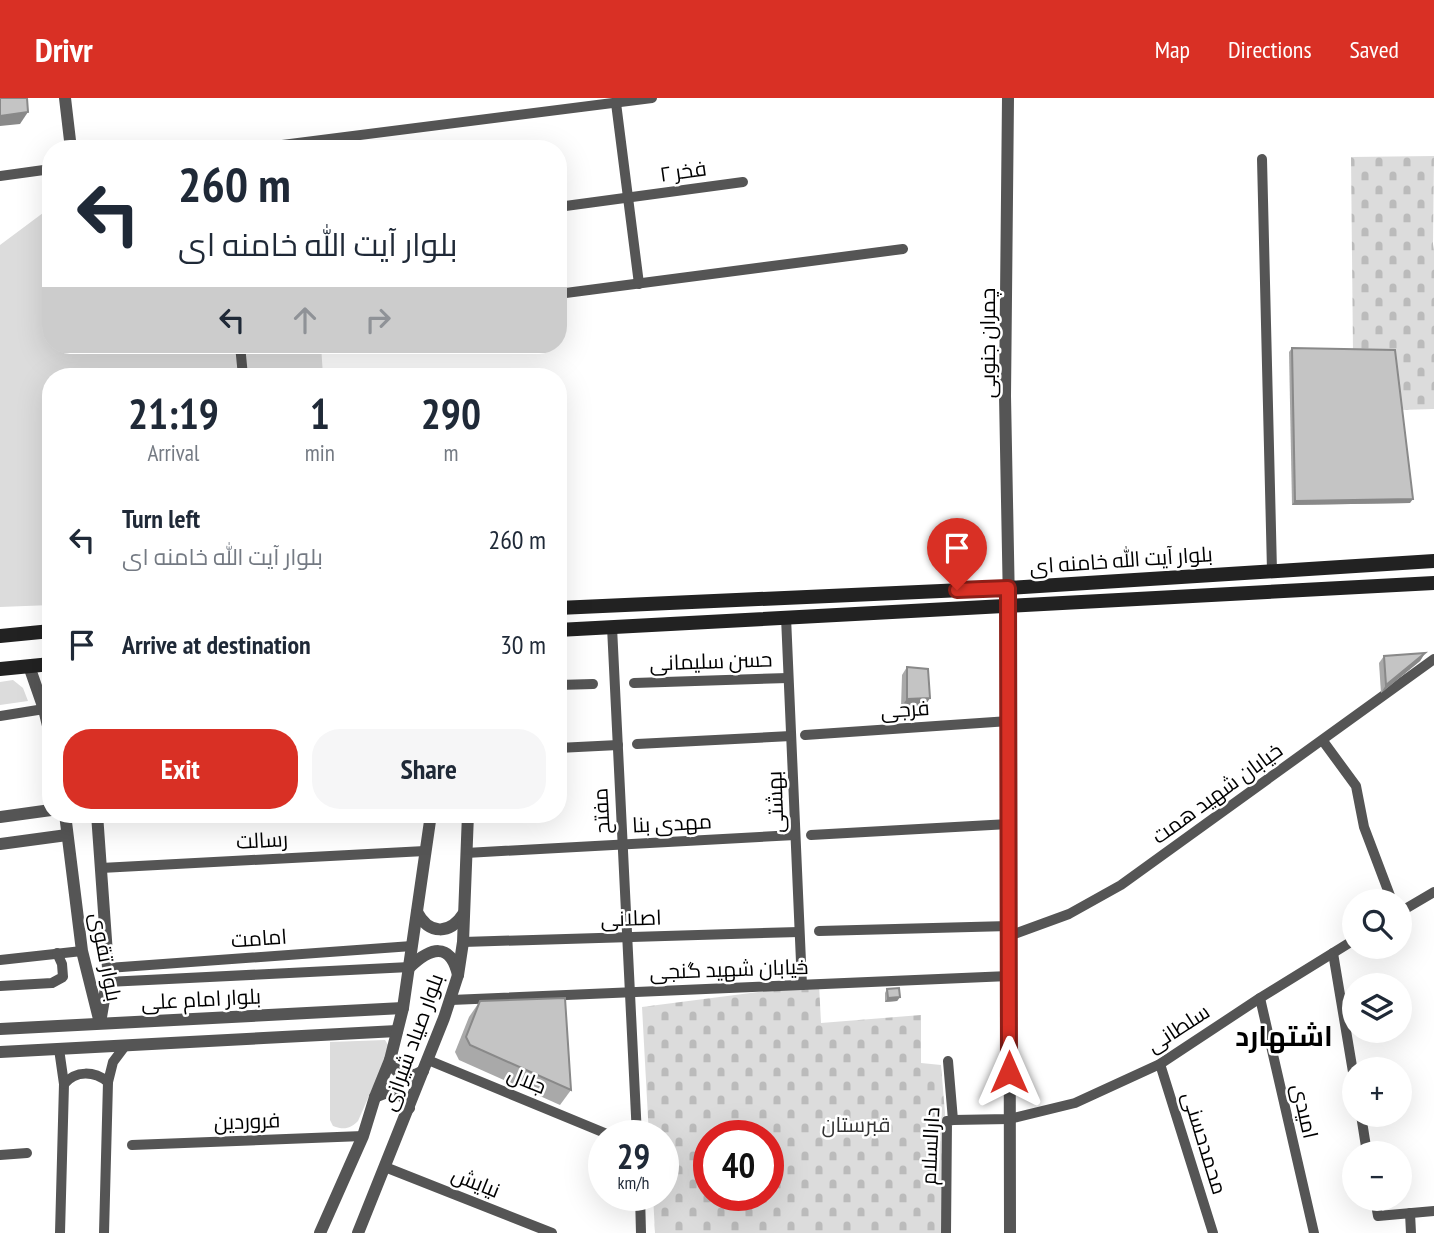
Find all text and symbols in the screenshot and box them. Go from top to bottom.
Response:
text: Drivr [35,28,93,71]
text: Map [1155,34,1190,65]
text: Directions [1228,34,1312,65]
text: Saved [1350,34,1399,65]
text: 260 m [178,152,291,216]
street label: فخر ۲ [658,154,708,188]
icon: left [63,168,154,259]
text: بلوار آیت الله خامنه ای [178,223,458,265]
street label: چمران جنوبی [974,288,1002,398]
icon: left [213,301,251,339]
icon: ahead [286,301,324,339]
icon: right [359,301,397,339]
text: 21:19 [128,386,219,441]
text: 1 [310,386,330,441]
text: 290 [421,386,481,441]
text: Arrival [147,438,199,467]
text: min [305,438,335,467]
text: m [443,438,458,467]
text: Turn left [122,502,200,535]
pin [927,518,987,590]
icon: left [63,521,101,559]
text: 260 m [488,523,546,556]
icon: arrive [938,529,976,567]
street label: بلوار آیت الله خامنه ای [1029,540,1213,580]
text: بلوار آیت الله خامنه ای [122,542,323,571]
icon: arrive [63,626,101,664]
text: Arrive at destination [122,628,311,661]
text: 30 m [500,628,546,661]
street label: حسن سلیمانی [649,645,773,677]
street label: فرجی [879,694,931,724]
button: Exit [63,729,298,809]
button: Share [312,729,546,809]
street label: خیابان شهید همت [1146,736,1288,850]
street label: بهشتی [760,770,790,834]
street label: مفتح [586,787,617,835]
street label: مهدی بنا [631,807,713,839]
street label: رسالت [235,825,289,855]
map controls [1342,889,1412,1211]
button: search [1342,889,1412,959]
street label: اصلانی [600,903,662,933]
street label: بلوار تقوی [84,910,128,1004]
street label: امامت [230,923,288,953]
street label: خیابان شهید گنجی [649,953,809,985]
street label: بلوار صیاد شیرازی [375,970,449,1114]
button: layers [1342,973,1412,1043]
street label: بلوار امام علی [140,982,262,1017]
street label: سلطانی [1141,998,1215,1058]
district label: اشتهارد [1235,1017,1333,1054]
position arrow [972,1035,1046,1109]
button: + [1342,1057,1412,1127]
street label: جلال [504,1060,550,1100]
street label: امیدی [1286,1081,1324,1141]
street label: محمدحسنی [1177,1088,1233,1198]
street label: فروردین [213,1106,281,1136]
street label: دارالسلام [914,1106,947,1186]
park label: قبرستان [822,1111,890,1138]
speed limit sign: 40 [693,1120,784,1211]
text: 29 [617,1133,650,1179]
button: − [1342,1141,1412,1211]
street label: نیایش [448,1160,504,1204]
text: km/h [618,1171,649,1194]

